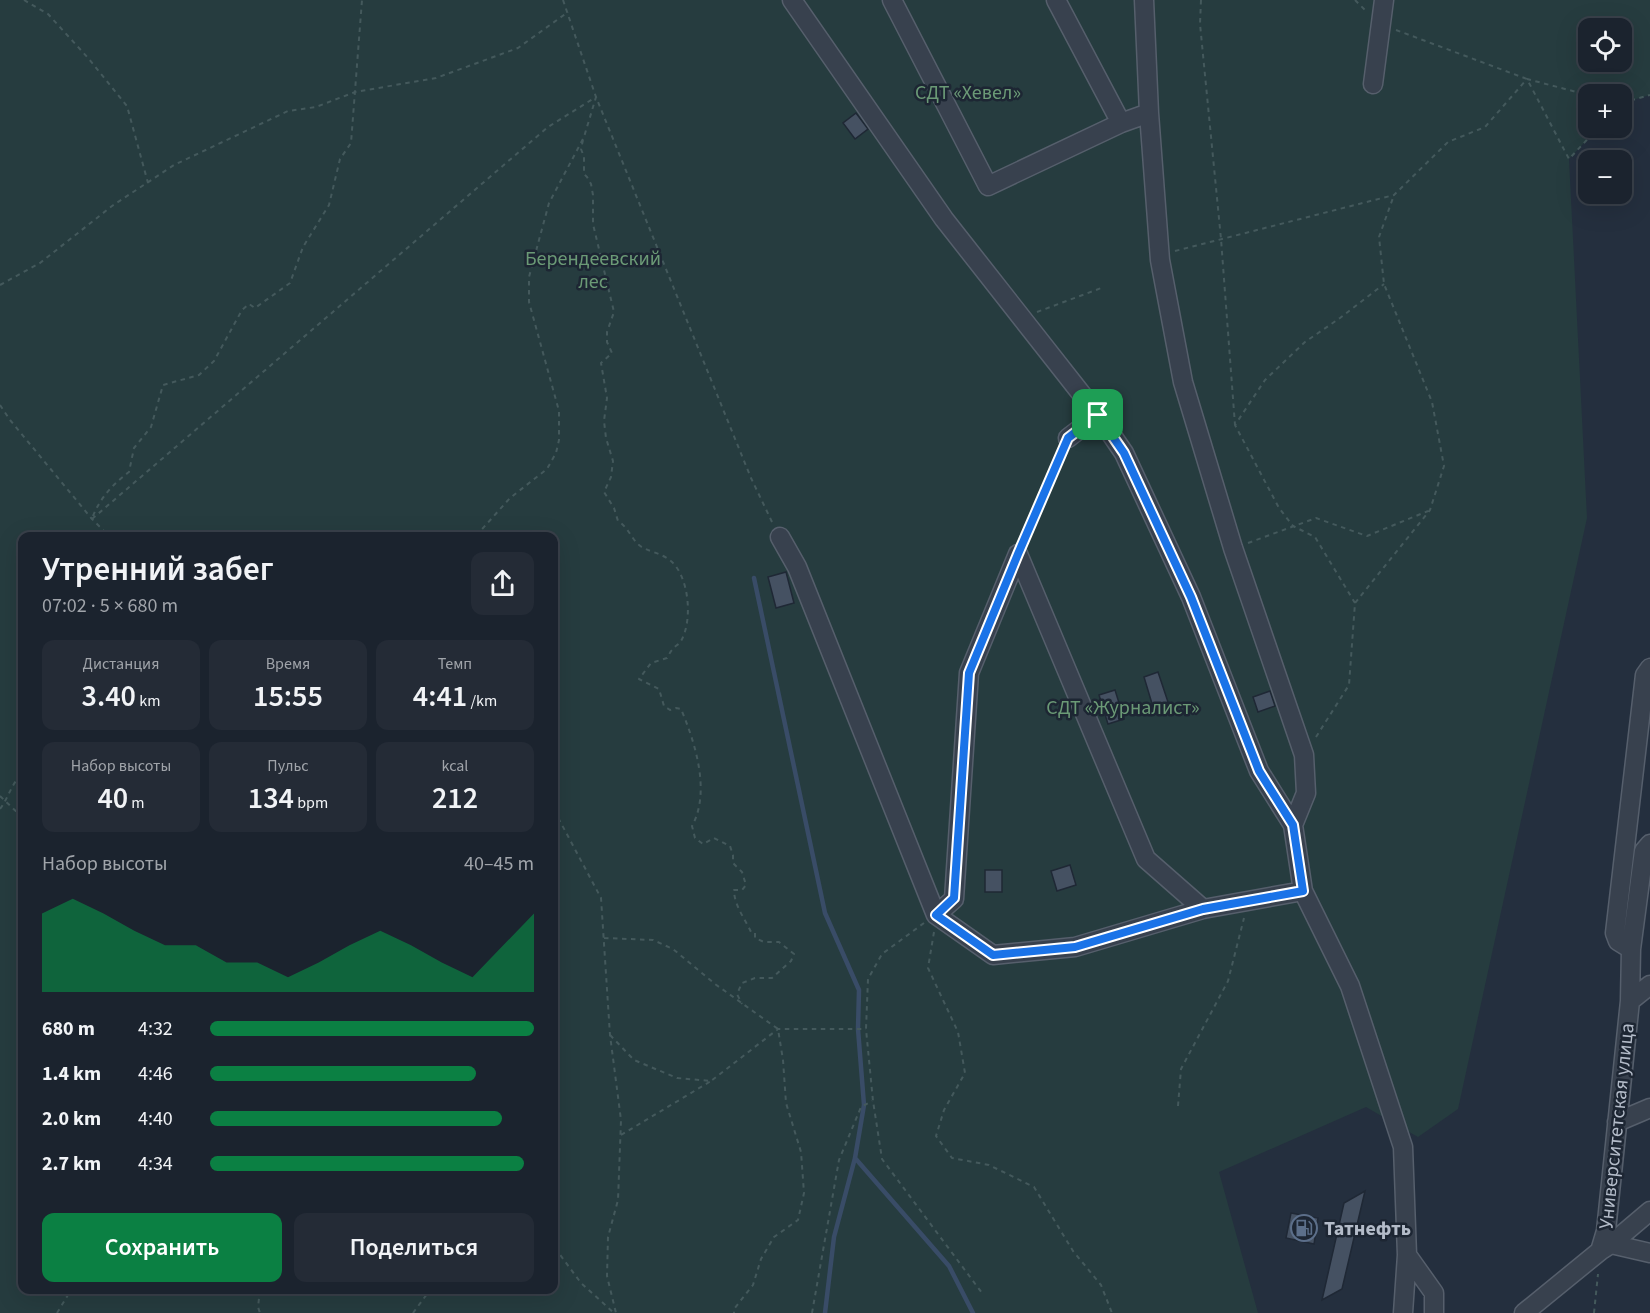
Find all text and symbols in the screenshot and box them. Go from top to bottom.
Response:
map controls [1578,18,1632,204]
button: locate [1578,18,1632,72]
park label: СДТ «Хевел» [915,79,1021,107]
button: + [1578,84,1632,138]
button: − [1578,150,1632,204]
park label: Берендеевский лес [525,245,661,296]
pin [1072,389,1123,440]
icon: arrive [1081,398,1114,431]
text: Утренний забег [42,546,274,593]
button: share [471,552,534,615]
text: 07:02 · 5 × 680 m [42,592,178,620]
text: Дистанция [83,653,159,675]
text: Время [266,653,310,675]
text: Темп [438,653,472,675]
text: 3.40 [82,675,136,718]
text: 15:55 [253,675,323,718]
text: 4:41 [413,675,467,718]
text: km [136,690,160,712]
text: /km [467,690,497,712]
park label: СДТ «Журналист» [1046,694,1200,722]
text: Набор высоты [71,755,171,777]
text: Пульс [267,755,309,777]
text: kcal [442,755,468,777]
text: 40 [97,777,128,820]
text: 134 [248,777,294,820]
text: 212 [432,777,478,820]
text: m [128,792,145,814]
text: bpm [294,792,328,814]
text: Набор высоты [42,850,167,878]
text: 40–45 m [464,850,534,878]
text: 680 m [42,1015,95,1043]
text: 4:32 [138,1015,173,1043]
street label: Университетская улица [1592,1022,1642,1231]
text: 1.4 km [42,1060,101,1088]
text: 4:46 [138,1060,173,1088]
text: 2.0 km [42,1105,101,1133]
text: 4:40 [138,1105,173,1133]
text: 2.7 km [42,1150,101,1178]
text: 4:34 [138,1150,173,1178]
button: Сохранить [42,1213,282,1282]
button: Поделиться [294,1213,534,1282]
fuel station icon: Татнефть [1289,1213,1319,1243]
place label: Татнефть [1324,1215,1411,1243]

